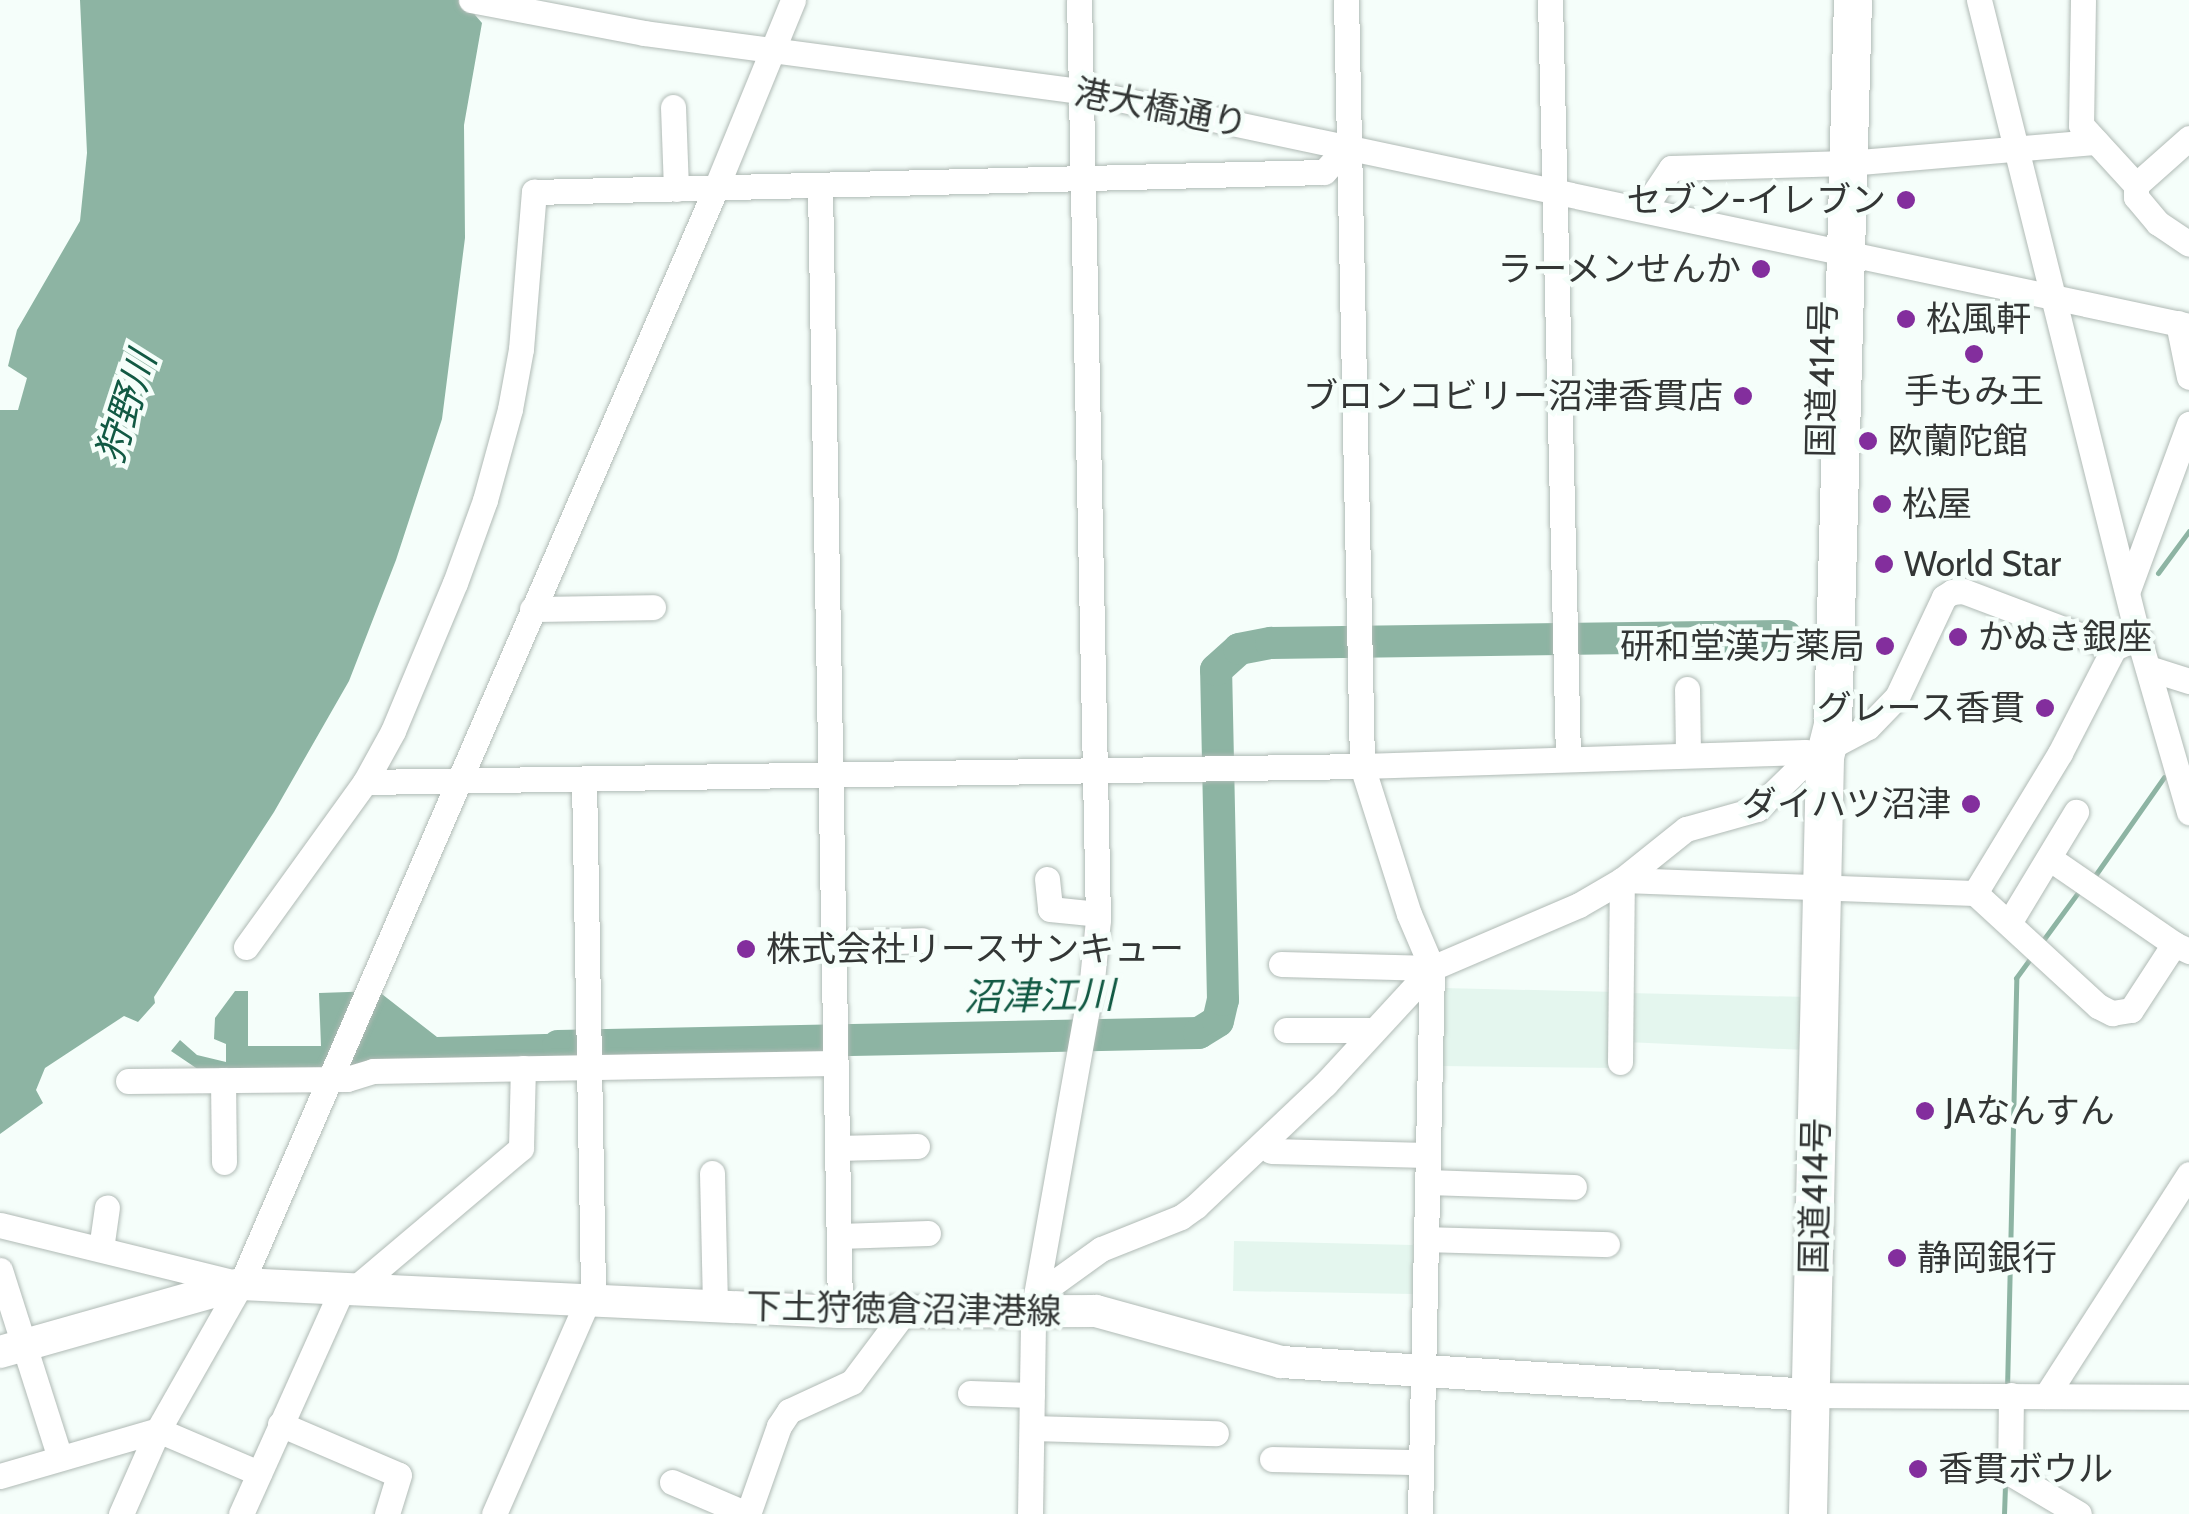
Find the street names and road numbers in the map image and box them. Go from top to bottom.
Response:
street label: 港大橋通り [1071,71,1251,145]
street label: 国道414号 [1800,300,1844,458]
street label: 国道414号 [1793,1117,1837,1275]
street label: 下土狩徳倉沼津港線 [746,1285,1062,1333]

